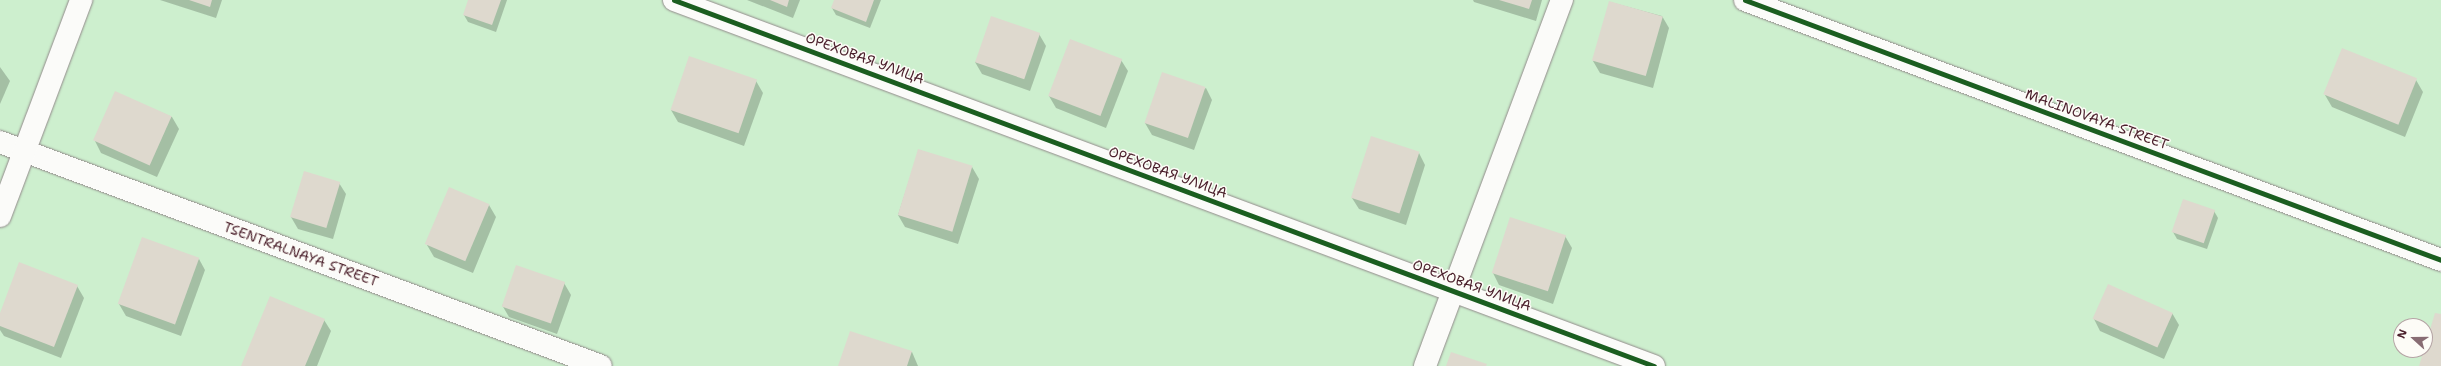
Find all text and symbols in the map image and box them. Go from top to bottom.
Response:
street label: ОРЕХОВАЯ УЛИЦА [803,29,927,87]
street label: MALINOVAYA STREET [2023,85,2171,153]
street label: ОРЕХОВАЯ УЛИЦА [1106,143,1230,201]
street label: TSENTRALNAYA STREET [221,218,381,290]
street label: ОРЕХОВАЯ УЛИЦА [1410,256,1534,314]
north arrow [2393,318,2433,358]
text: N [2394,327,2411,341]

